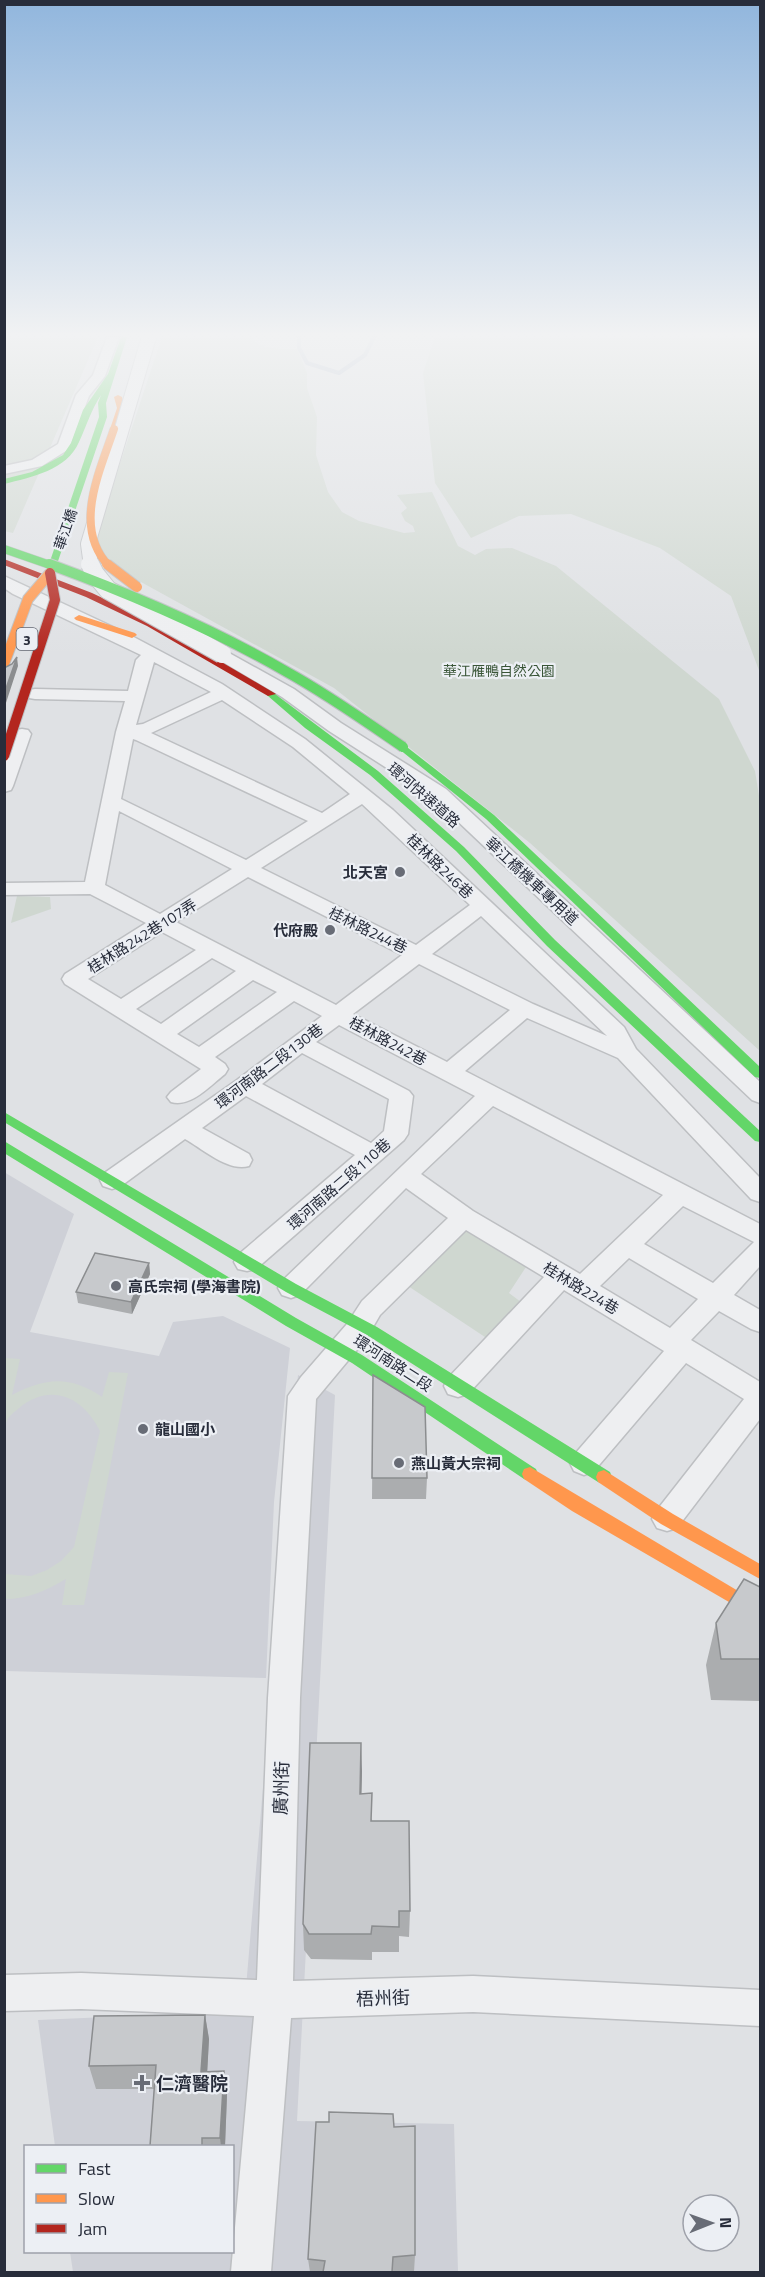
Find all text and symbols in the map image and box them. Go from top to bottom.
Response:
street label: 華江橋 [48,506,82,552]
road number: 3 [16,628,38,650]
park label: 華江雁鴨自然公園 [443,660,555,681]
street label: 環河快速道路 [382,757,466,833]
street label: 桂林路246巷 [401,828,479,904]
street label: 華江橋機車專用道 [480,832,584,930]
place label: 北天宮 [343,861,388,884]
marker: 北天宮 [393,865,407,879]
street label: 桂林路242巷107弄 [83,893,201,979]
street label: 桂林路244巷 [325,901,411,959]
place label: 代府殿 [273,919,318,942]
marker: 代府殿 [323,923,337,937]
street label: 桂林路242巷 [345,1011,431,1071]
street label: 環河南路二段130巷 [210,1018,328,1114]
street label: 環河南路二段110巷 [282,1133,396,1235]
street label: 桂林路224巷 [539,1256,623,1320]
place label: 高氏宗祠 (學海書院) [128,1275,261,1298]
marker: 高氏宗祠 (學海書院) [109,1279,123,1293]
street label: 環河南路二段 [349,1329,437,1397]
place label: 龍山國小 [155,1418,216,1441]
marker: 龍山國小 [136,1422,150,1436]
place label: 燕山黃大宗祠 [411,1452,501,1475]
marker: 燕山黃大宗祠 [392,1456,406,1470]
street label: 廣州街 [267,1761,295,1815]
street label: 梧州街 [356,1984,410,2012]
place label: 仁濟醫院 [156,2070,228,2097]
marker: 仁濟醫院 [133,2074,151,2092]
legend [24,2145,234,2253]
text: Fast [78,2155,111,2182]
text: Slow [78,2185,115,2212]
north arrow [681,2193,741,2253]
text: Jam [78,2215,107,2242]
text: N [714,2217,738,2228]

